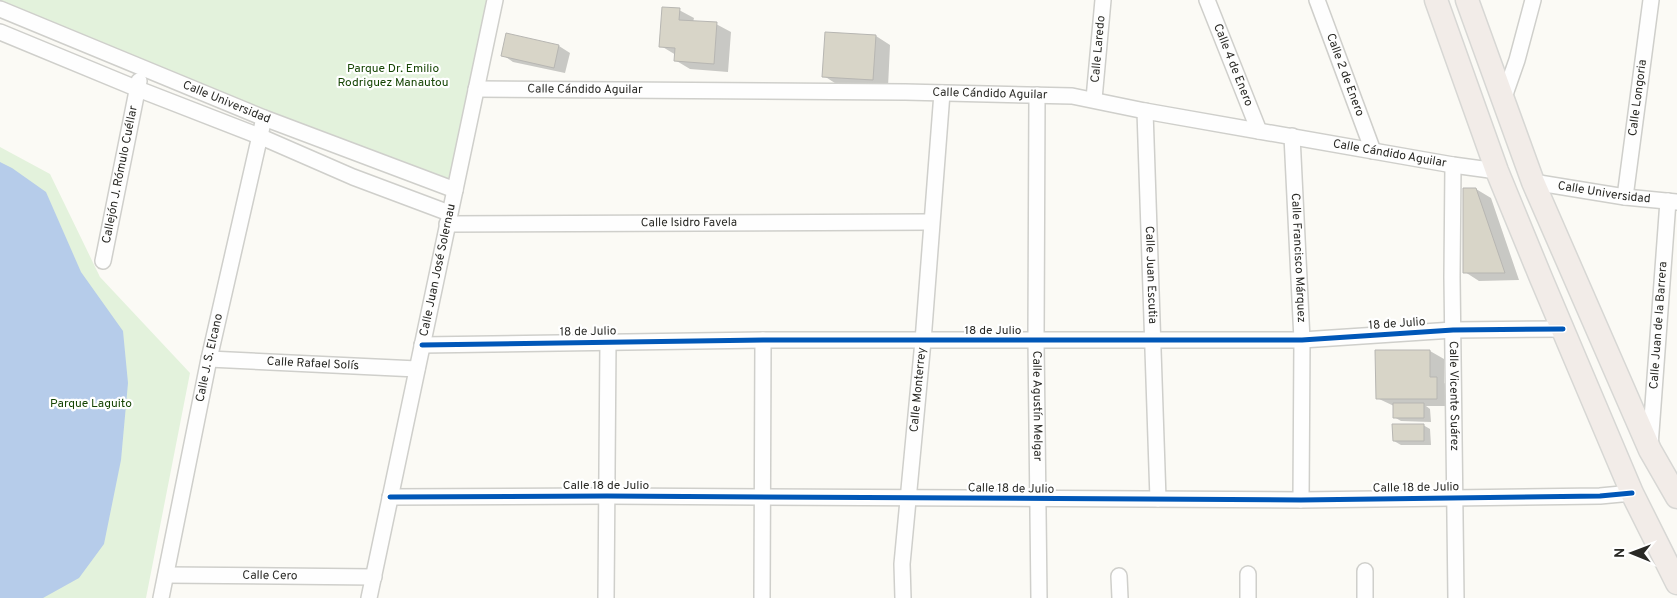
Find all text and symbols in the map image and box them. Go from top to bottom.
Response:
street label: Calle Laredo [1088,15,1110,83]
street label: Calle 4 de Enero [1209,21,1257,109]
street label: Calle 2 de Enero [1322,31,1368,119]
street label: Calle Longoria [1625,58,1651,137]
park label: Parque Dr. Emilio Rodriguez Manautou [337,61,449,91]
street label: Calle Universidad [180,77,273,128]
street label: Calle Cándido Aguilar [527,81,643,98]
street label: Calle Cándido Aguilar [932,85,1048,103]
street label: Callejón J. Rómulo Cuéllar [99,104,142,245]
street label: Calle Cándido Aguilar [1332,136,1448,172]
street label: Calle Universidad [1557,178,1651,207]
street label: Calle Francisco Márquez [1287,193,1309,323]
street label: Calle Juan José Solernau [416,202,460,338]
street label: Calle Isidro Favela [641,215,737,231]
street label: Calle Juan Escutia [1141,226,1160,324]
street label: Calle Juan de la Barrera [1646,261,1672,390]
street label: Calle J. S. Elcano [193,312,227,404]
street label: 18 de Julio [1368,314,1426,334]
street label: 18 de Julio [965,323,1022,339]
street label: 18 de Julio [559,324,617,340]
street label: Calle Vicente Suárez [1445,341,1462,451]
street label: Calle Monterrey [906,347,930,433]
street label: Calle Agustín Melgar [1028,351,1045,462]
street label: Calle Rafael Solís [266,354,359,374]
park label: Parque Laguito [50,396,132,412]
street label: Calle 18 de Julio [563,478,650,494]
street label: Calle 18 de Julio [1373,479,1460,497]
street label: Calle 18 de Julio [968,480,1055,498]
north arrow [1607,528,1657,578]
text: N [1612,548,1629,558]
street label: Calle Cero [242,568,298,584]

